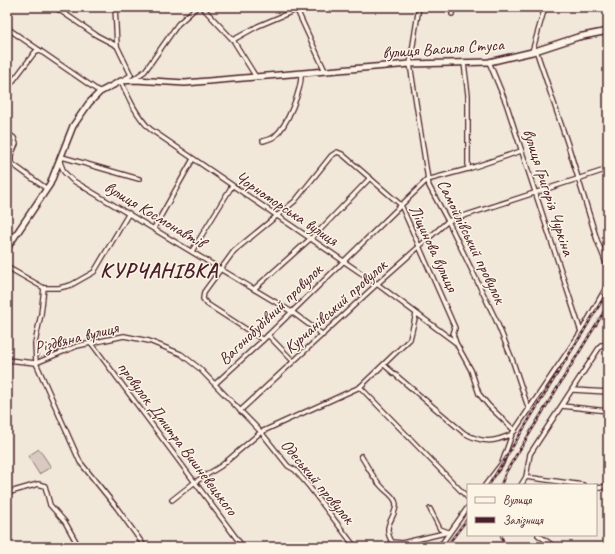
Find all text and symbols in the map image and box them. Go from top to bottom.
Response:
street label: вулиця Василя Стуса [382,34,506,63]
street label: вулиця Григорія Чуркіна [518,126,579,260]
street label: Чорноморська вулиця [231,166,343,251]
street label: вулиця Космонавтів [101,176,212,255]
street label: Самойлівський провулок [432,176,511,308]
street label: Ліщинова вулиця [404,201,463,296]
street label: Курчанівський провулок [280,254,392,358]
district label: КУРЧАНІВКА [100,257,218,283]
street label: Вагонобудівний провулок [214,258,328,369]
street label: Різдвяна вулиця [32,317,122,359]
street label: провулок Дмитра Вишневецького [113,357,243,520]
street label: Одеський провулок [276,435,360,529]
legend [467,484,597,536]
text: Вулиця [503,492,532,508]
text: Залізниця [503,512,544,528]

